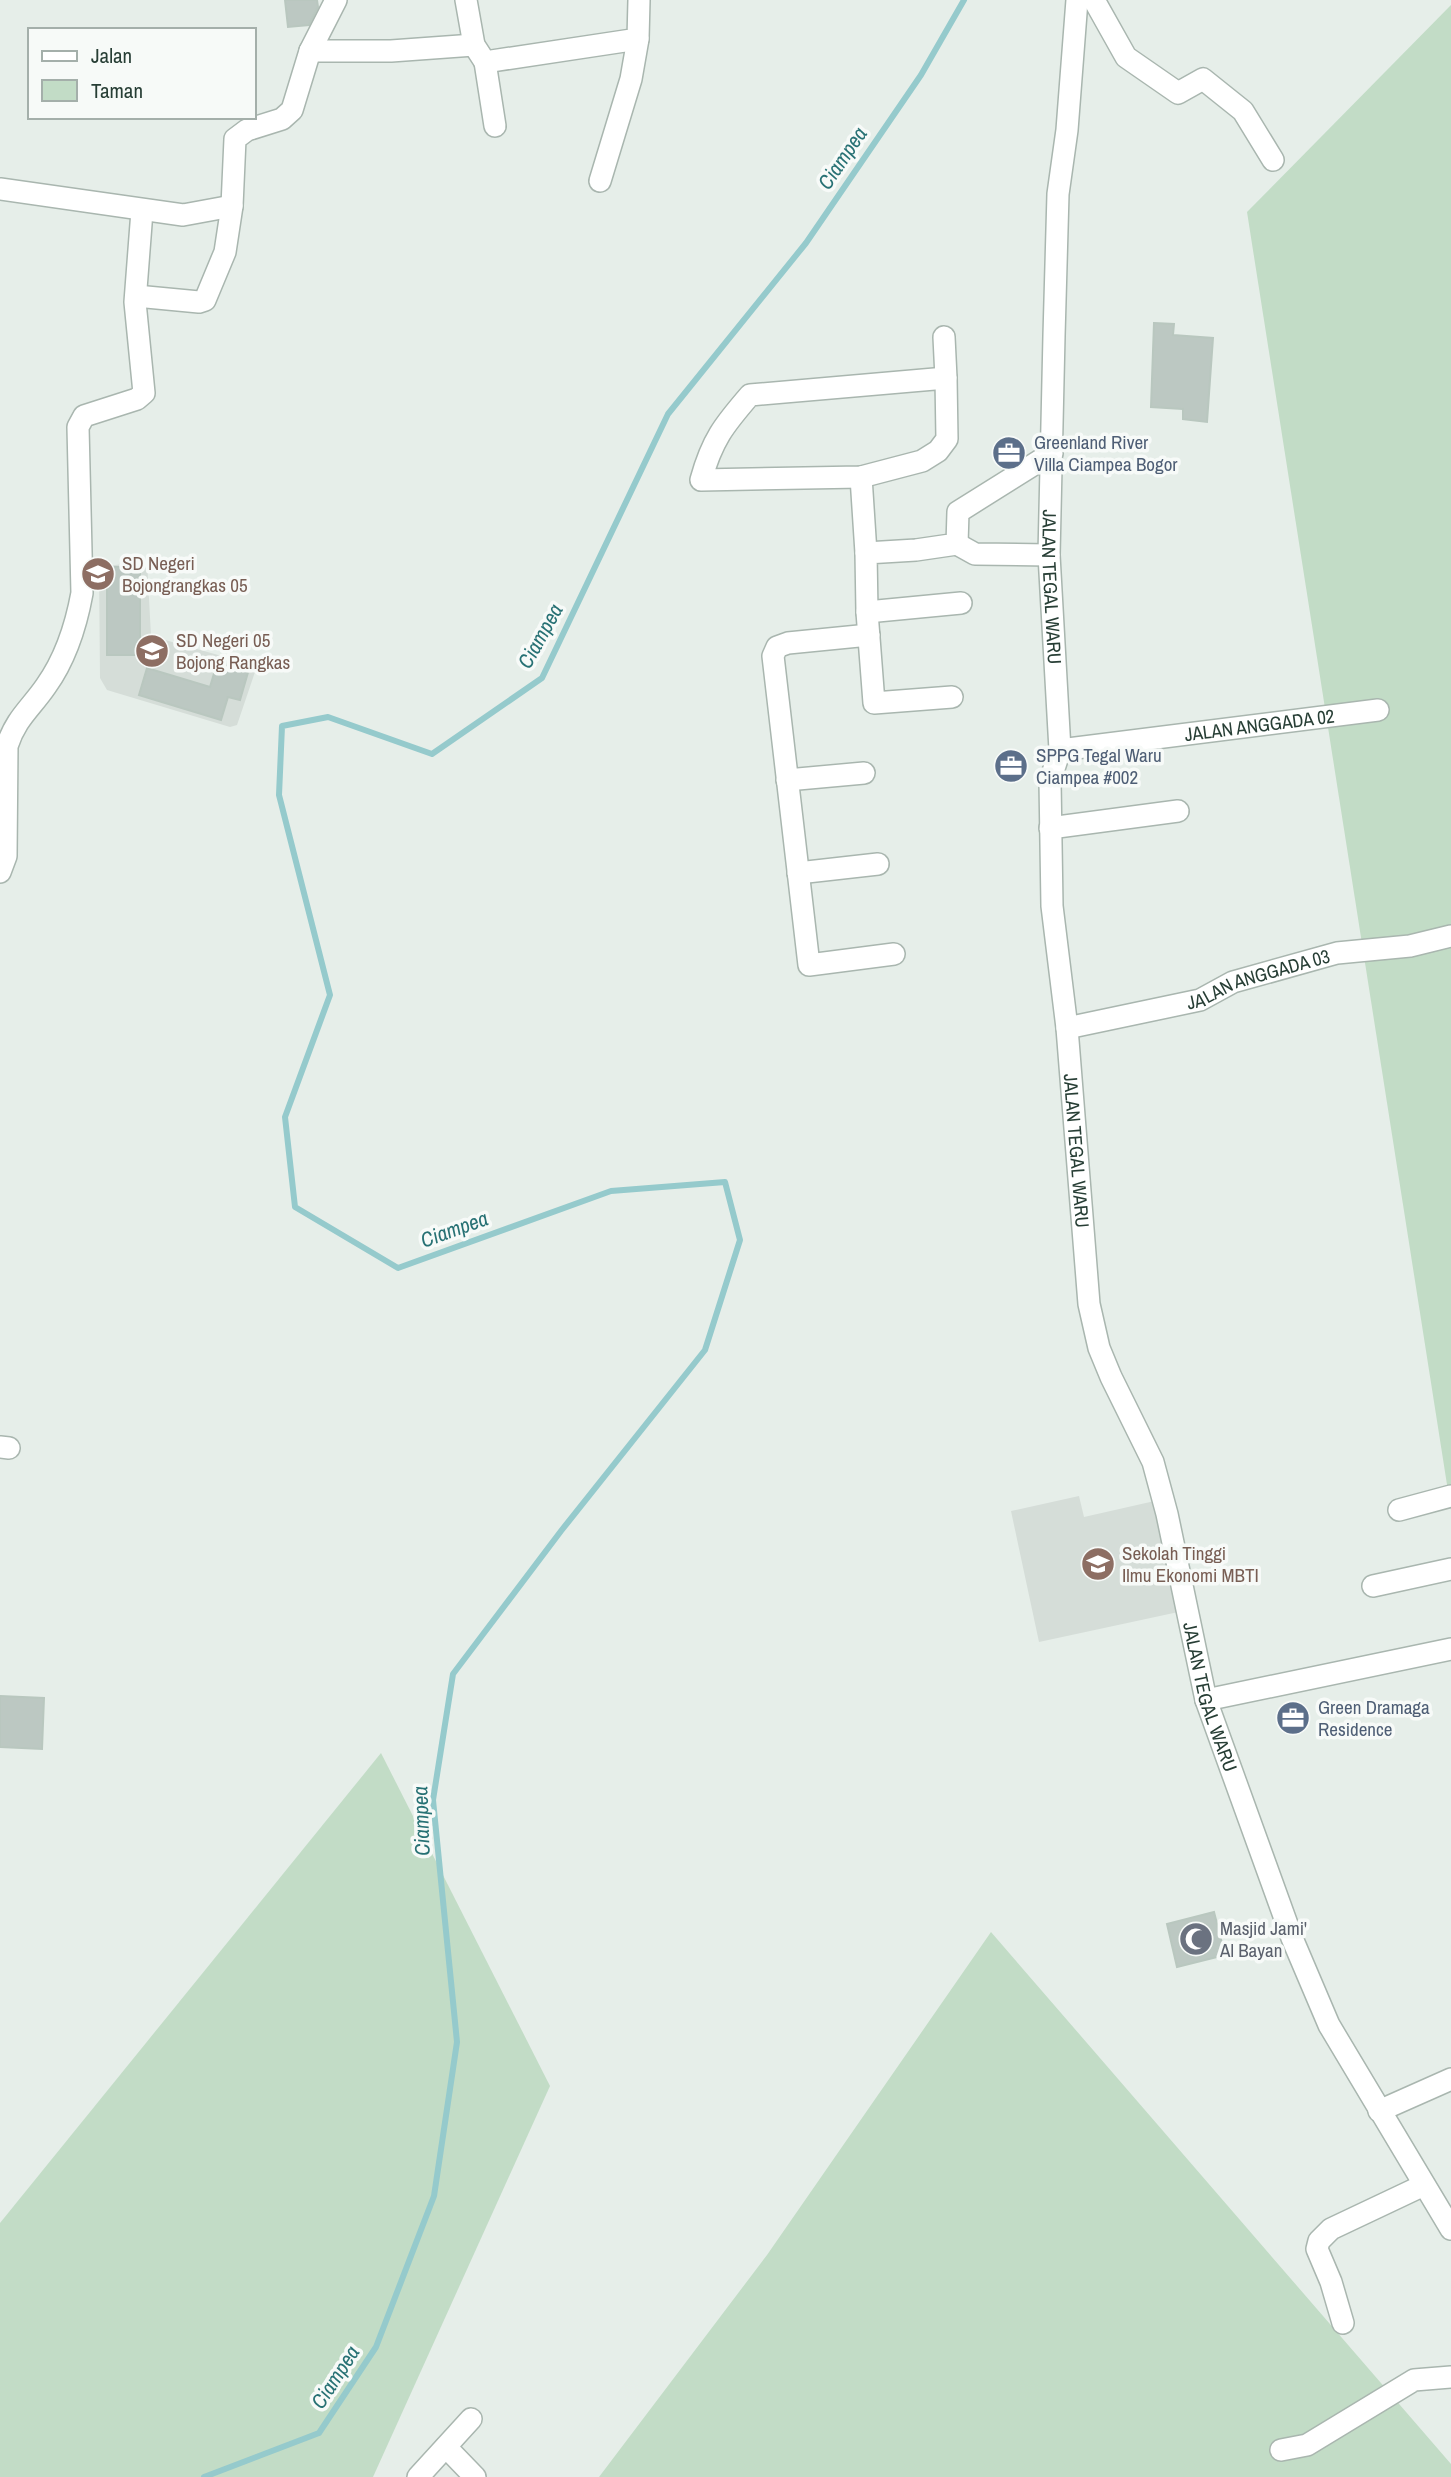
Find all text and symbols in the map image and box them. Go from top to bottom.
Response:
legend [28,28,256,119]
text: Jalan [91,41,132,70]
text: Taman [91,76,143,105]
water label: Ciampea [810,121,874,195]
place label: Greenland River Villa Ciampea Bogor [1034,429,1178,477]
office icon: Greenland River Villa Ciampea Bogor [990,434,1028,472]
street label: JALAN TEGAL WARU [1036,509,1068,665]
place label: SD Negeri Bojongrangkas 05 [122,550,248,598]
school or university icon: SD Negeri Bojongrangkas 05 [79,555,117,593]
water label: Ciampea [510,598,570,674]
place label: SD Negeri 05 Bojong Rangkas [176,627,291,675]
school or university icon: SD Negeri 05 Bojong Rangkas [133,632,171,670]
street label: JALAN ANGGADA 02 [1183,703,1336,747]
place label: SPPG Tegal Waru Ciampea #002 [1036,742,1162,790]
office icon: SPPG Tegal Waru Ciampea #002 [992,747,1030,785]
street label: JALAN ANGGADA 03 [1184,943,1333,1015]
street label: JALAN TEGAL WARU [1058,1073,1096,1229]
water label: Ciampea [416,1203,492,1255]
place label: Sekolah Tinggi Ilmu Ekonomi MBTI [1122,1540,1259,1588]
school or university icon: Sekolah Tinggi Ilmu Ekonomi MBTI [1079,1545,1117,1583]
street label: JALAN TEGAL WARU [1177,1620,1244,1775]
place label: Green Dramaga Residence [1318,1694,1430,1742]
office icon: Green Dramaga Residence [1274,1699,1312,1737]
water label: Ciampea [405,1786,437,1856]
place label: Masjid Jami' Al Bayan [1219,1915,1307,1963]
mosque icon: Masjid Jami' Al Bayan [1177,1920,1215,1958]
water label: Ciampea [304,2340,366,2414]

